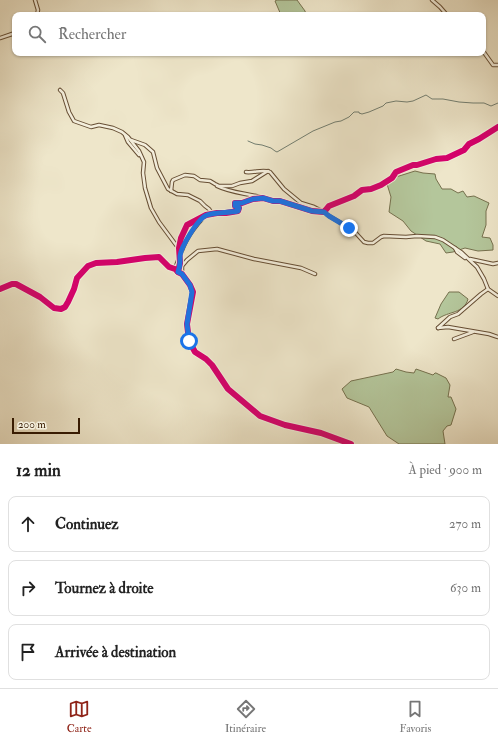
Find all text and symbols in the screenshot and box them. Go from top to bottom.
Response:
search box [12,12,486,56]
icon: search [26,23,48,45]
text: Rechercher [58,25,126,44]
route end [340,219,358,237]
route start [180,332,198,350]
scale bar [12,416,80,435]
text: 200 m [18,418,46,431]
text: 12 min [16,460,61,481]
text: À pied · 900 m [408,462,482,478]
icon: ahead [17,513,39,535]
text: Continuez [55,515,119,534]
text: 270 m [449,516,481,532]
icon: right [17,577,39,599]
text: Tournez à droite [55,579,154,598]
text: 630 m [450,580,481,596]
icon: arrive [17,641,39,663]
text: Arrivée à destination [55,643,176,662]
tab: Carte [67,698,92,735]
tab: Itinéraire [225,698,266,735]
tab: Favoris [400,698,431,735]

